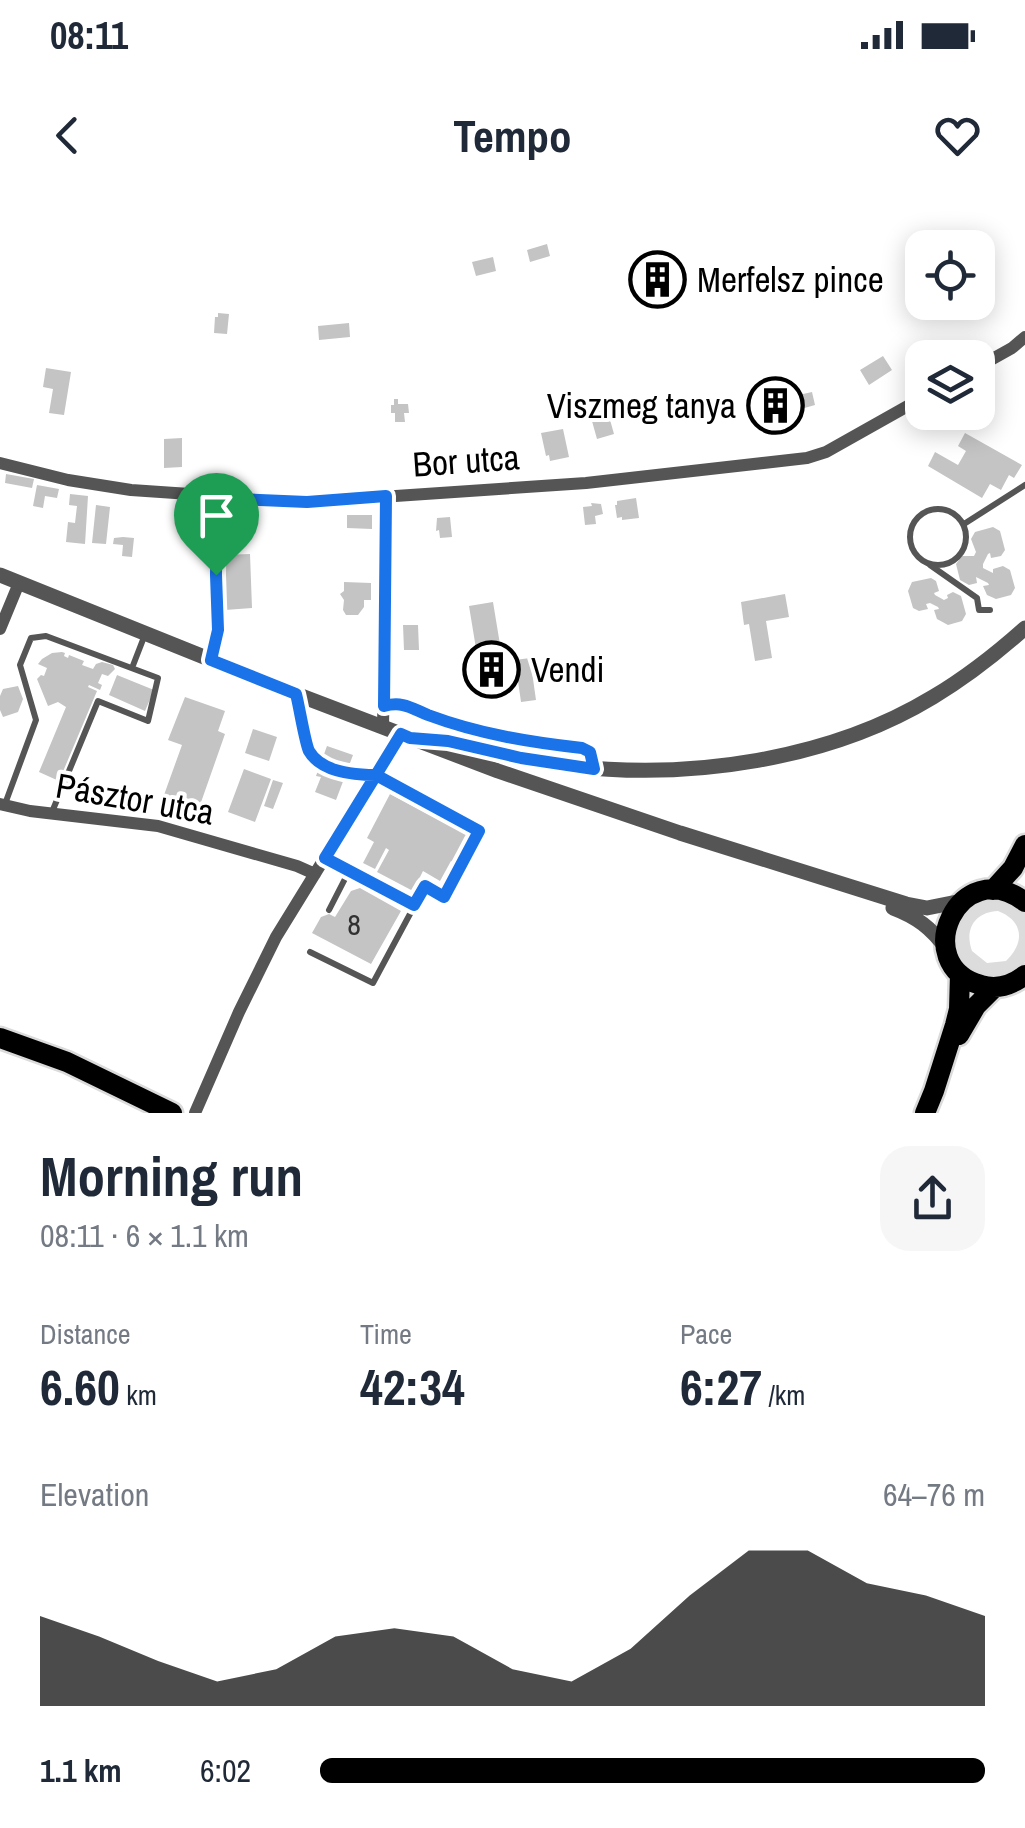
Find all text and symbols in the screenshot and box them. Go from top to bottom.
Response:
text: 08:11 [50,10,128,61]
text: Tempo [453,105,572,166]
icon: back [40,108,95,163]
icon: heart [930,108,985,163]
map controls [905,230,995,430]
button: locate [905,230,995,320]
building icon: Merfelsz pince [628,250,688,310]
place label: Merfelsz pince [697,256,884,303]
button: layers [905,340,995,430]
building icon: Viszmeg tanya [745,376,805,436]
place label: Viszmeg tanya [547,382,736,429]
street label: Bor utca [411,433,521,488]
pin [174,473,259,576]
icon: arrive [189,488,244,543]
building icon: Vendi [462,640,522,700]
place label: Vendi [531,646,604,693]
street label: Pásztor utca [52,762,218,836]
house number: 8 [347,904,361,944]
text: Morning run [40,1139,303,1213]
button: share [880,1146,985,1251]
text: 08:11 · 6 × 1.1 km [40,1214,249,1257]
text: Distance [40,1315,131,1353]
text: Time [360,1315,412,1353]
text: Pace [680,1315,732,1353]
text: 6.60 [40,1353,120,1421]
text: 42:34 [360,1353,465,1421]
text: 6:27 [680,1353,762,1421]
text: km [120,1376,157,1414]
text: /km [762,1376,805,1414]
text: Elevation [40,1473,149,1516]
text: 64–76 m [883,1473,985,1516]
text: 1.1 km [40,1749,122,1792]
text: 6:02 [200,1749,251,1792]

